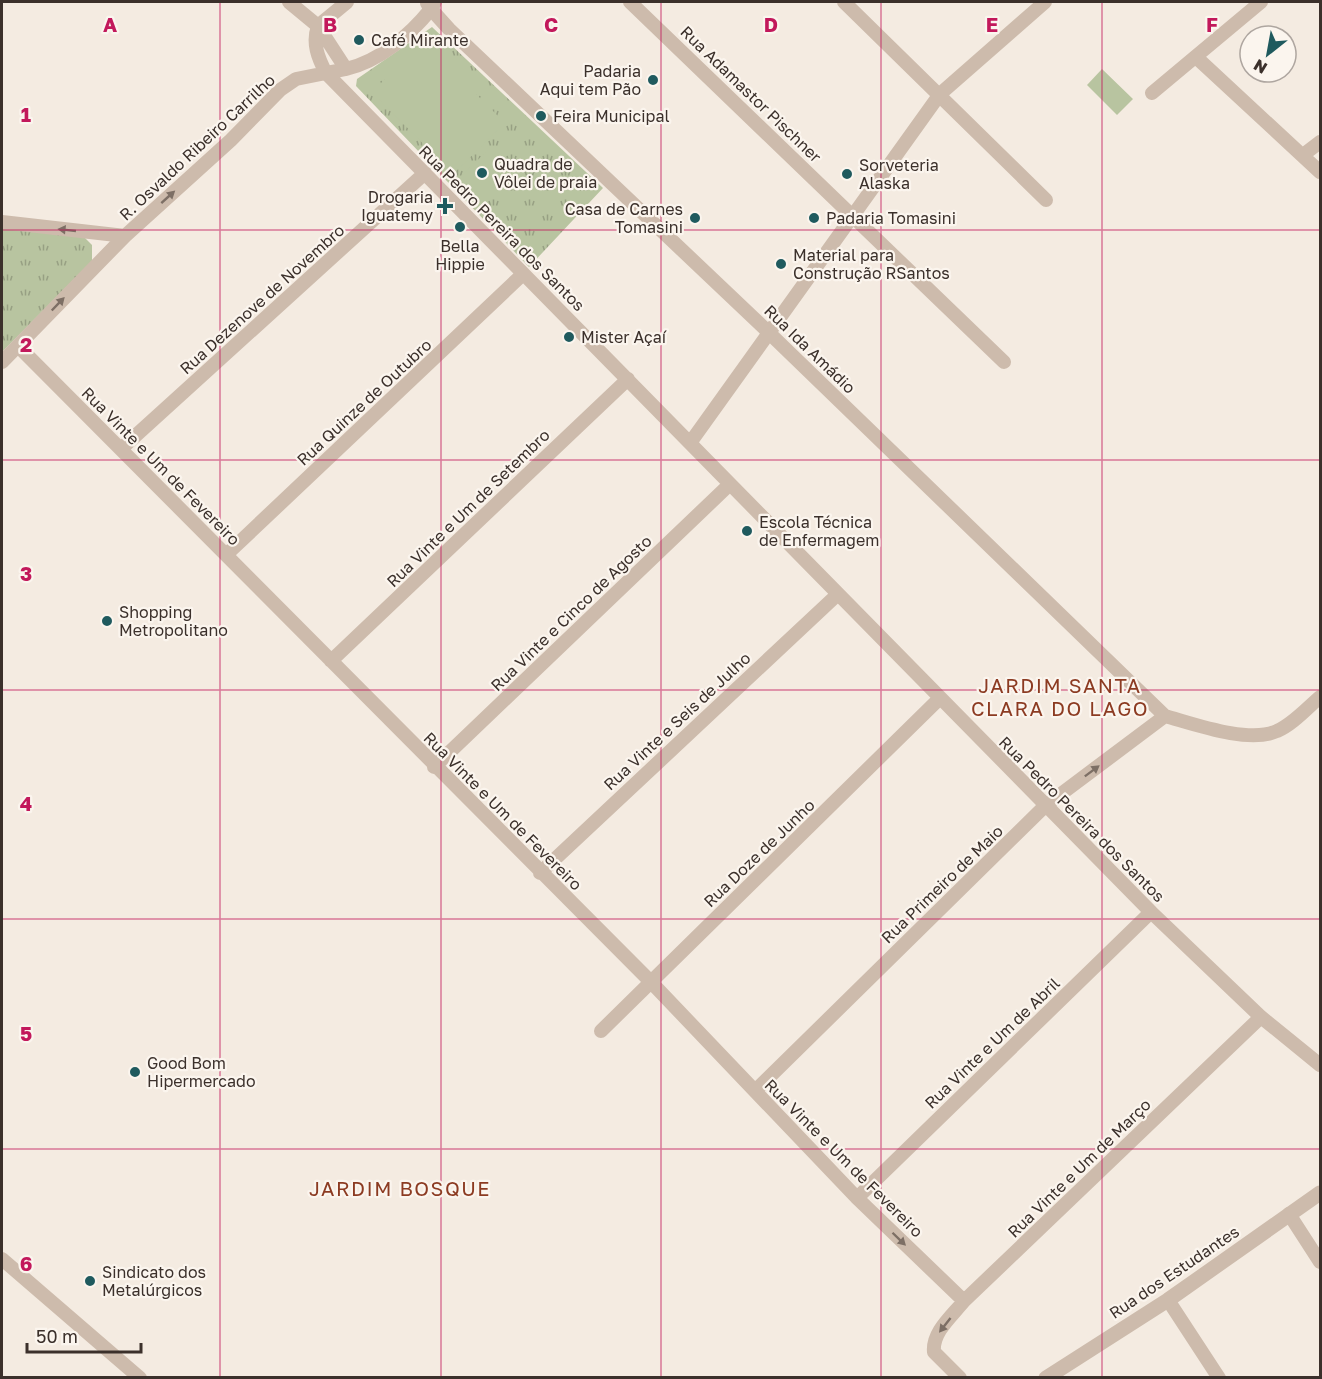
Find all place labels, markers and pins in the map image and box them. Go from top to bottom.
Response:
place label: Café Mirante [371,30,468,50]
marker: Café Mirante [352,33,366,47]
place label: Padaria Aqui tem Pão [540,61,641,99]
marker: Padaria Aqui tem Pão [646,73,660,87]
place label: Feira Municipal [553,106,670,126]
marker: Feira Municipal [534,109,548,123]
place label: Quadra de Vôlei de praia [494,154,597,192]
place label: Sorveteria Alaska [859,155,939,193]
marker: Quadra de Vôlei de praia [475,166,489,180]
marker: Sorveteria Alaska [840,167,854,181]
place label: Drogaria Iguatemy [361,187,433,225]
marker: Drogaria Iguatemy [438,199,452,213]
place label: Casa de Carnes Tomasini [565,199,683,237]
place label: Padaria Tomasini [826,208,956,228]
marker: Casa de Carnes Tomasini [688,211,702,225]
marker: Padaria Tomasini [807,211,821,225]
marker: Bella Hippie [453,220,467,234]
place label: Bella Hippie [435,236,485,274]
place label: Material para Construção RSantos [793,245,950,283]
marker: Material para Construção RSantos [774,257,788,271]
place label: Mister Açaí [581,327,668,347]
marker: Mister Açaí [562,330,576,344]
place label: Escola Técnica de Enfermagem [759,512,879,550]
marker: Escola Técnica de Enfermagem [740,524,754,538]
place label: Shopping Metropolitano [119,602,228,640]
marker: Shopping Metropolitano [100,614,114,628]
place label: Good Bom Hipermercado [147,1053,256,1091]
marker: Good Bom Hipermercado [128,1065,142,1079]
place label: Sindicato dos Metalúrgicos [102,1262,206,1300]
marker: Sindicato dos Metalúrgicos [83,1274,97,1288]

